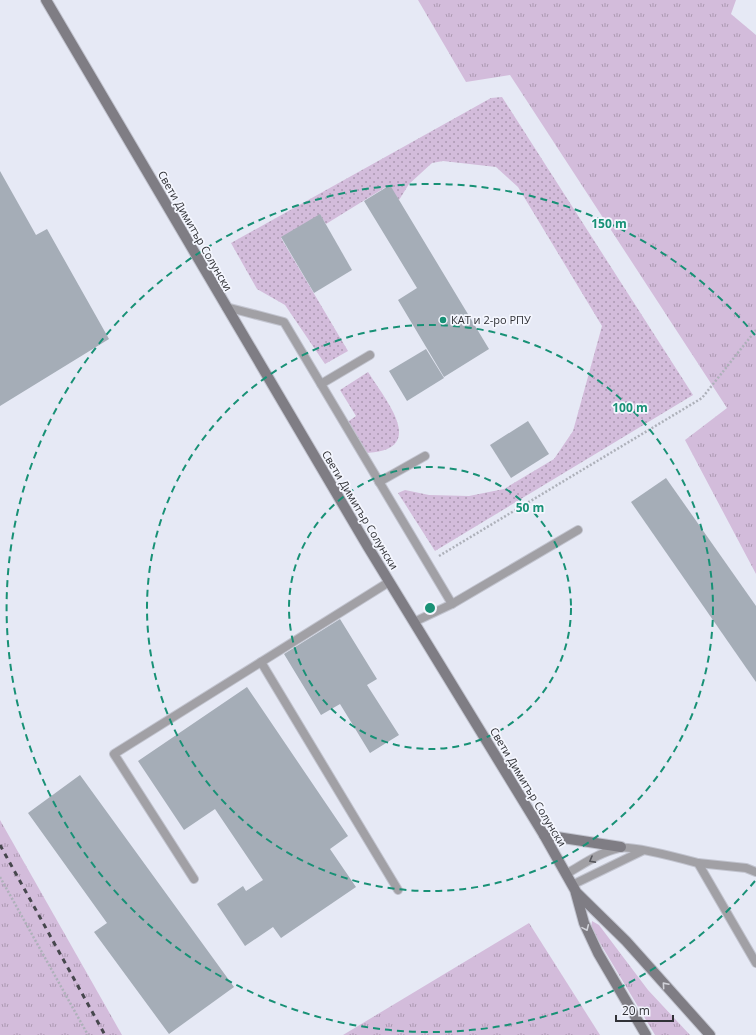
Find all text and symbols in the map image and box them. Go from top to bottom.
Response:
street label: Свети Димитър Солунски [155,168,236,294]
text: 150 m [591,215,627,232]
place label: КАТ и 2-ро РПУ [451,312,531,327]
marker: КАТ и 2-ро РПУ [438,315,448,325]
text: 100 m [612,399,648,416]
street label: Свети Димитър Солунски [319,447,402,572]
text: 50 m [516,499,544,516]
centre of rings [423,601,437,615]
street label: Свети Димитър Солунски [487,724,570,849]
one-way arrow [589,855,596,863]
one-way arrow [582,924,590,931]
one-way arrow [663,982,670,990]
scale bar [616,997,673,1023]
text: 20 m [622,1002,650,1019]

